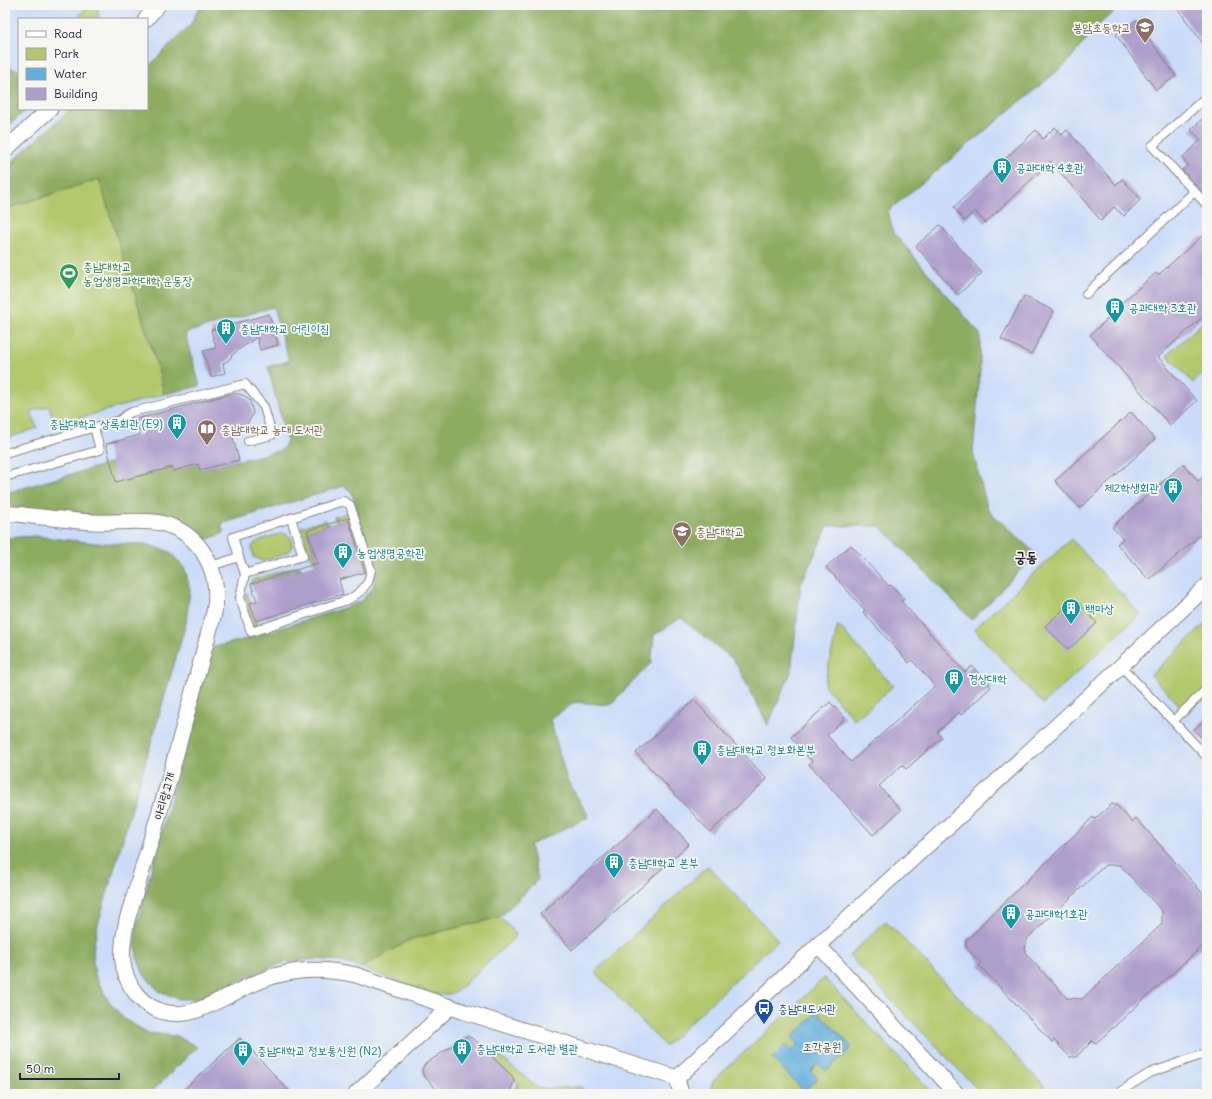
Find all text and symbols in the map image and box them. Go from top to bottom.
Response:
school or university icon: 봉암초등학교 [1134,16,1156,44]
legend [18,18,148,110]
place label: 봉암초등학교 [1073,20,1131,35]
text: Road [54,26,82,41]
text: Park [54,46,79,61]
text: Water [54,66,87,81]
text: Building [54,86,98,101]
building icon: 공과대학 4호관 [991,156,1013,184]
place label: 공과대학 4호관 [1016,160,1084,175]
place label: 충남대학교 농업생명과학대학 운동장 [83,259,192,288]
sports icon: 충남대학교 농업생명과학대학 운동장 [58,262,80,290]
building icon: 공과대학 3호관 [1104,296,1126,324]
place label: 공과대학 3호관 [1129,300,1197,315]
building icon: 충남대학교 어린이집 [215,317,237,345]
place label: 충남대학교 어린이집 [240,321,330,336]
building icon: 충남대학교 상록회관 (E9) [166,412,188,440]
place label: 충남대학교 상록회관 (E9) [49,416,163,431]
library icon: 충남대학교 농대 도서관 [196,418,218,446]
place label: 충남대학교 농대 도서관 [221,422,324,437]
building icon: 제2학생회관 [1162,476,1184,504]
place label: 제2학생회관 [1104,480,1159,495]
school or university icon: 충남대학교 [671,520,693,548]
place label: 충남대학교 [696,524,744,539]
building icon: 농업생명공학관 [332,541,354,569]
place label: 농업생명공학관 [357,545,425,560]
district label: 궁동 [1015,548,1037,566]
building icon: 백마상 [1060,597,1082,625]
place label: 백마상 [1085,601,1114,616]
building icon: 경상대학 [943,667,965,695]
place label: 경상대학 [968,671,1007,686]
building icon: 충남대학교 정보화본부 [691,738,713,766]
place label: 충남대학교 정보화본부 [716,742,816,757]
street label: 아리랑고개 [150,771,178,821]
building icon: 충남대학교 본부 [603,851,625,879]
place label: 충남대학교 본부 [628,855,699,870]
building icon: 공과대학1호관 [1000,902,1022,930]
place label: 공과대학1호관 [1025,906,1088,921]
bus stop icon: 충남대도서관 [753,997,775,1025]
place label: 충남대도서관 [778,1001,836,1016]
building icon: 충남대학교 도서관 별관 [451,1037,473,1065]
building icon: 충남대학교 정보통신원 (N2) [232,1039,254,1067]
park label: 조각공원 [803,1039,841,1054]
place label: 충남대학교 도서관 별관 [476,1041,579,1056]
place label: 충남대학교 정보통신원 (N2) [257,1043,382,1058]
scale bar [20,1055,119,1081]
text: 50 m [26,1061,55,1076]

